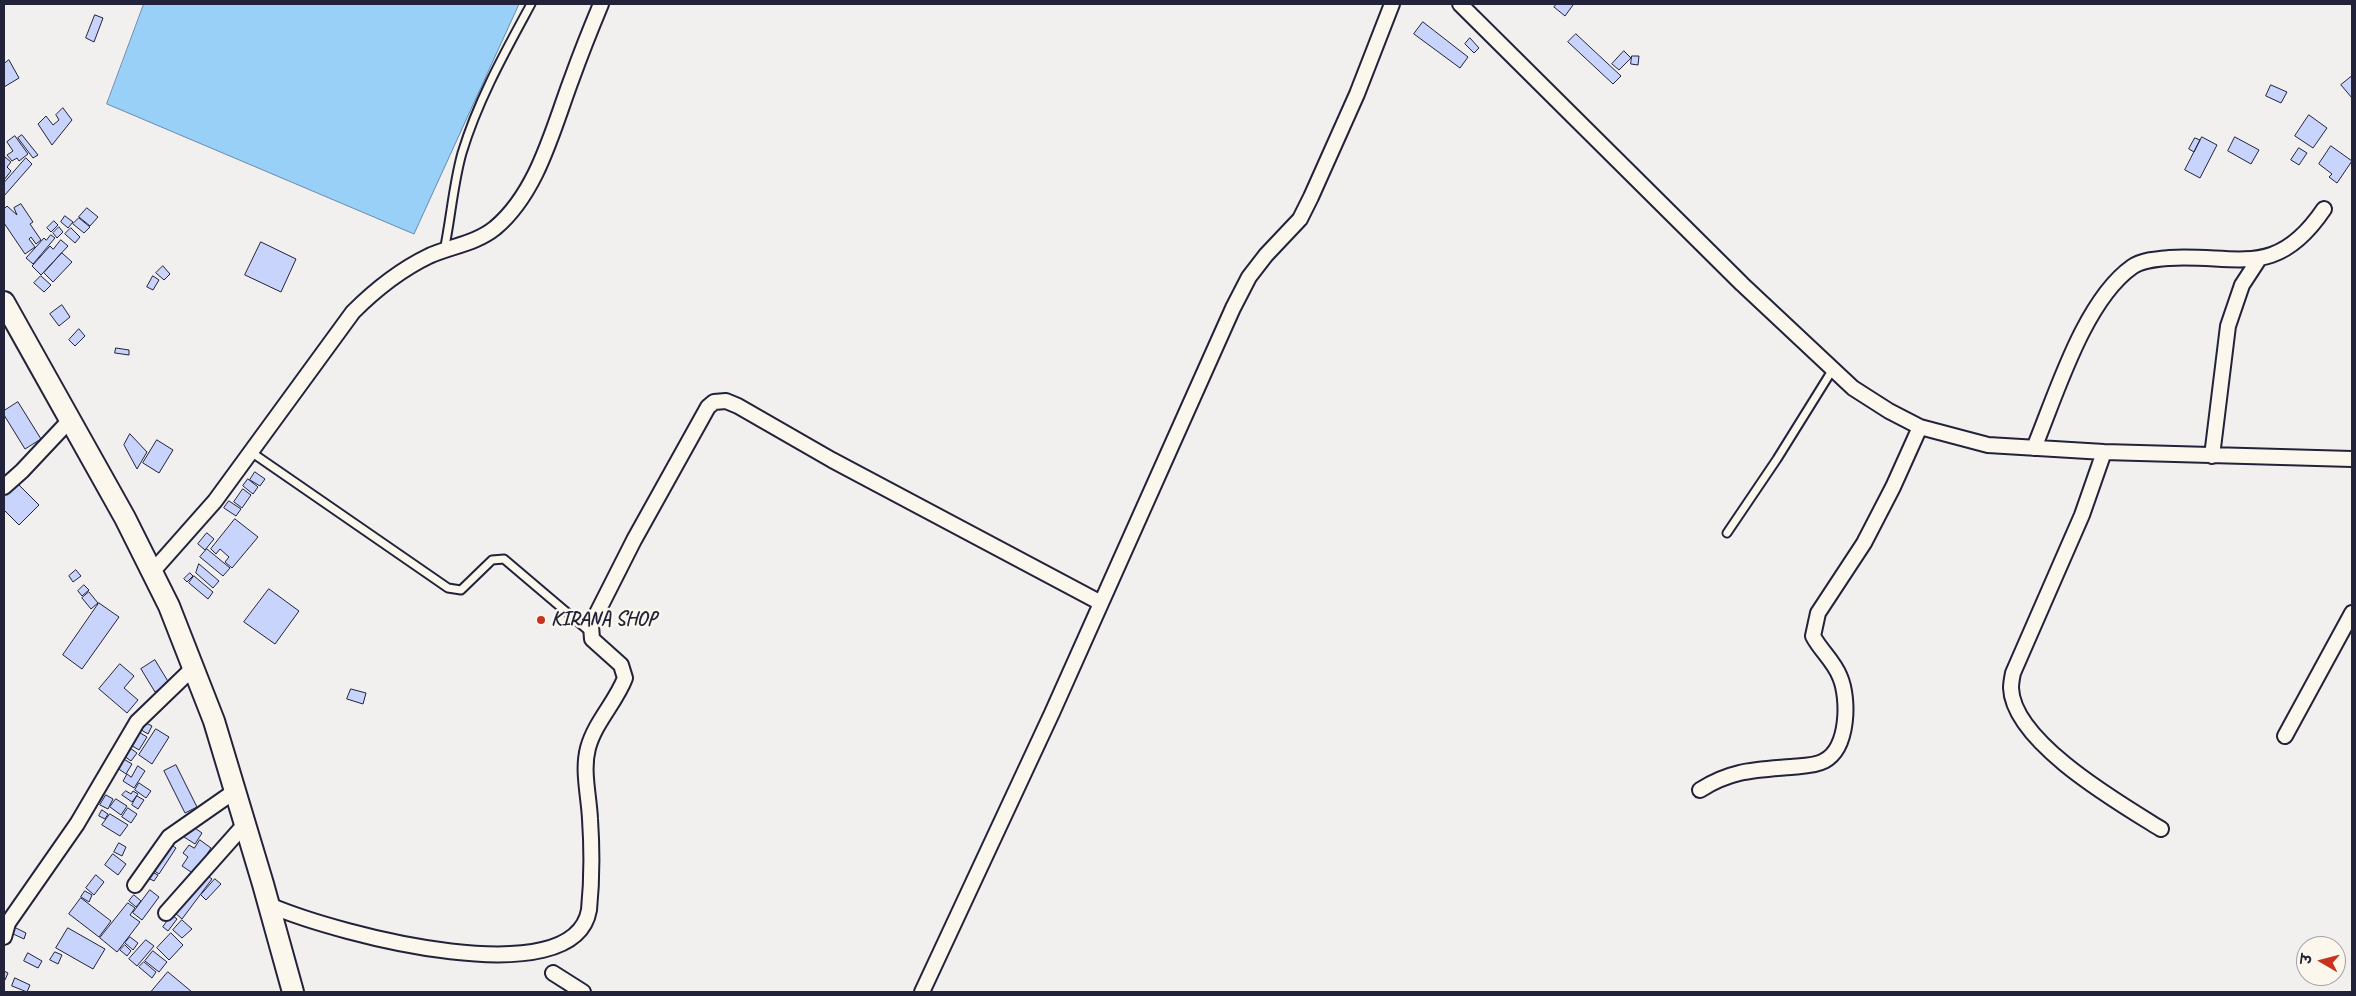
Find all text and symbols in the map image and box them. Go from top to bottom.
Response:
place label: KIRANA SHOP [551,608,656,632]
marker: KIRANA SHOP [535,614,547,626]
north arrow [2296,936,2346,986]
text: उ [2298,953,2316,965]

